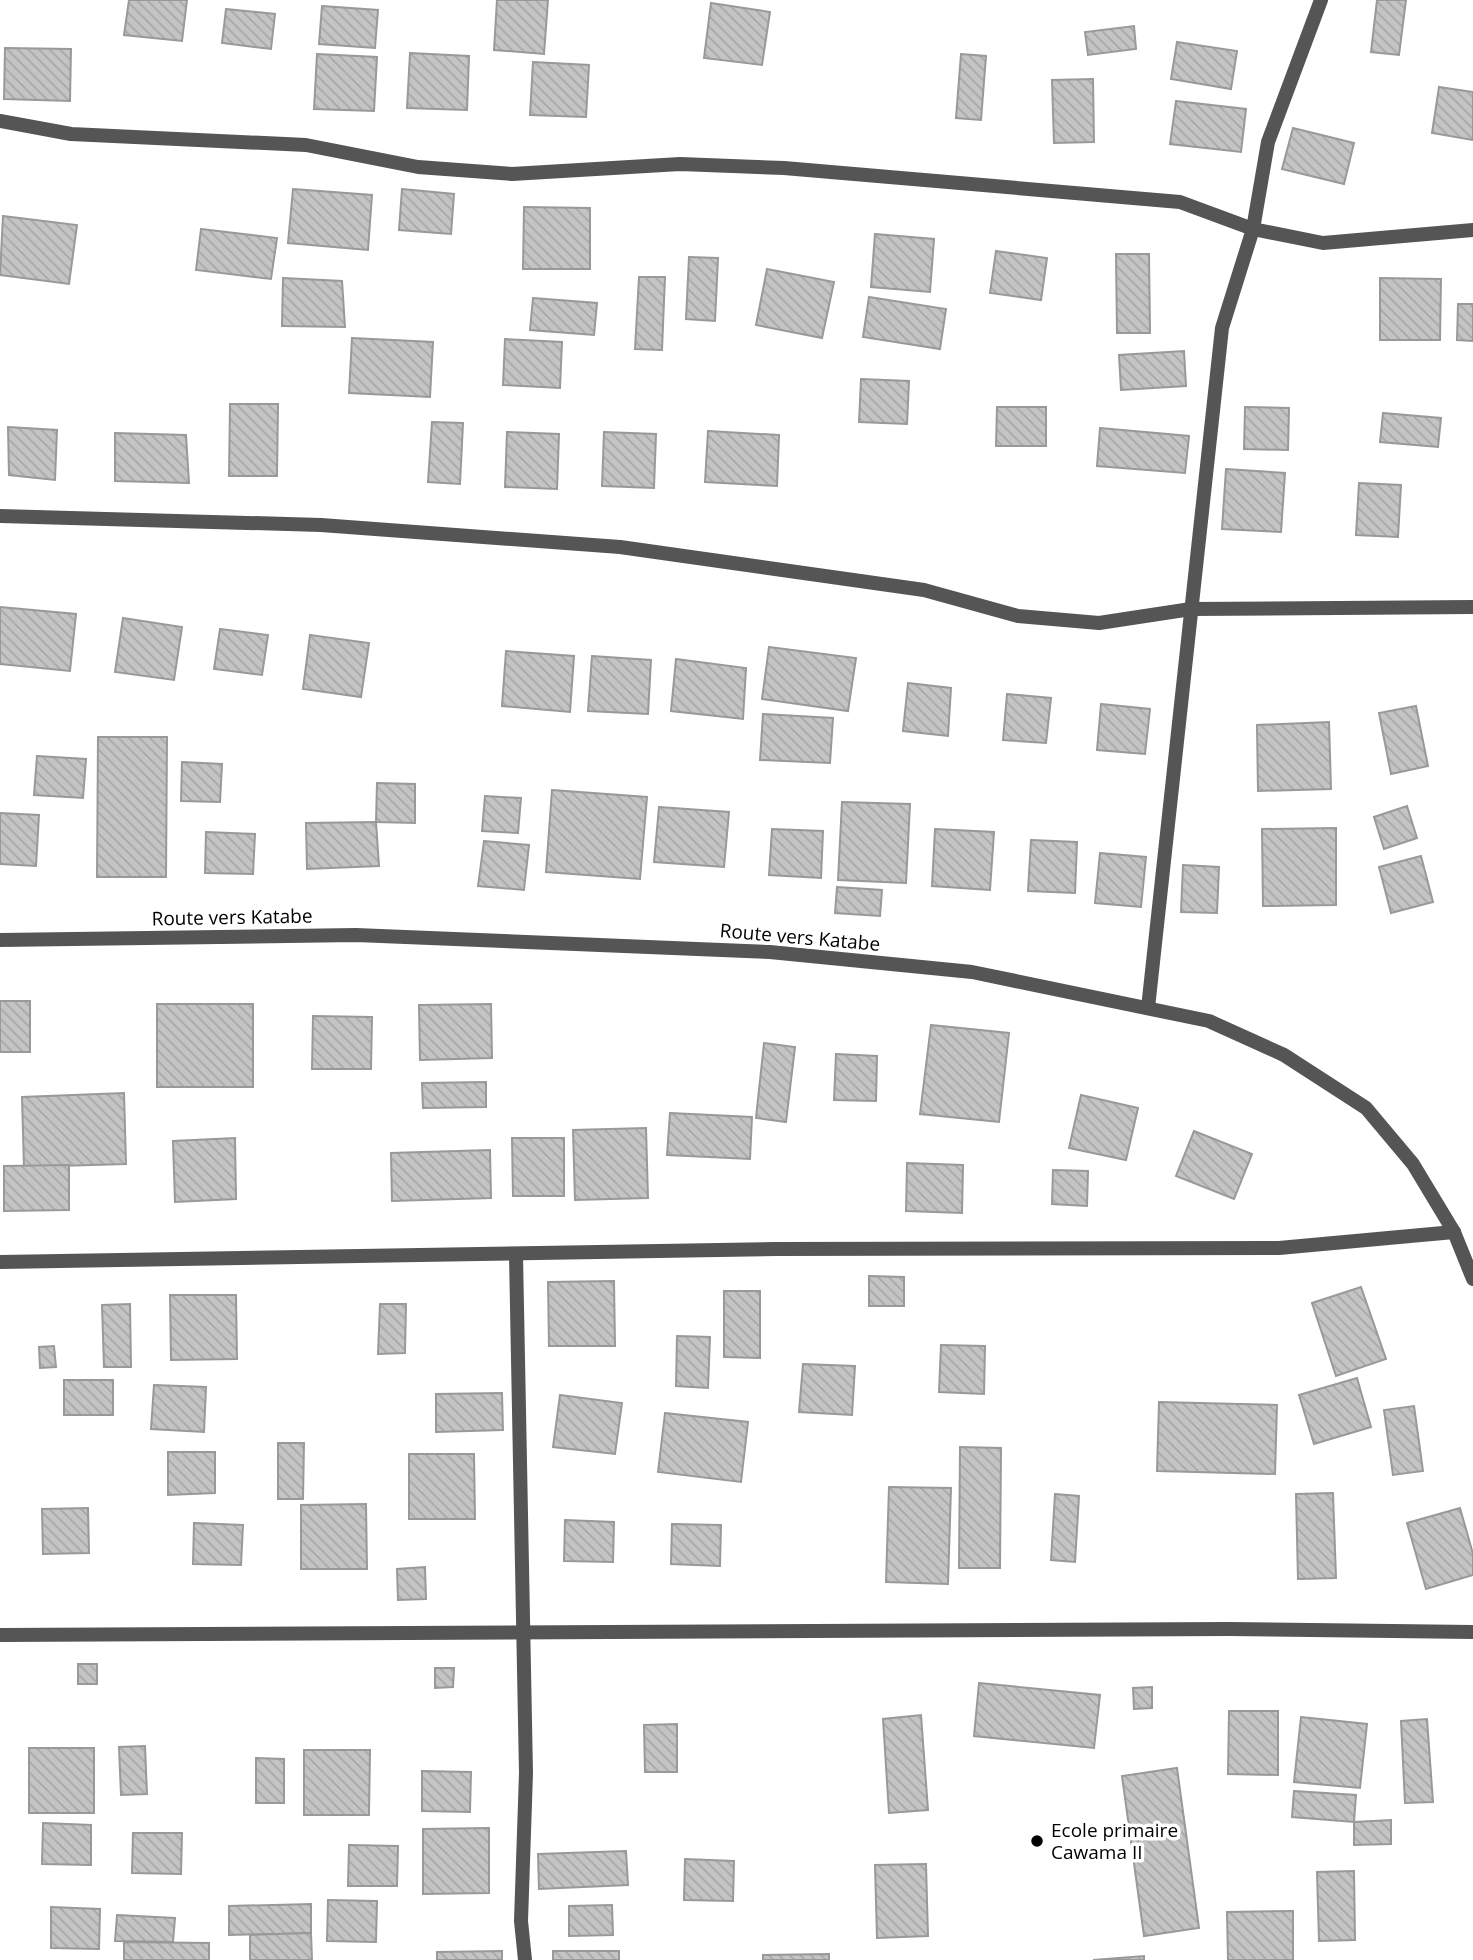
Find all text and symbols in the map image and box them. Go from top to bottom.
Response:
street label: Route vers Katabe [151,903,313,931]
street label: Route vers Katabe [719,917,881,957]
place label: Ecole primaire Cawama II [1051,1817,1178,1865]
marker: Ecole primaire Cawama II [1029,1833,1045,1849]

